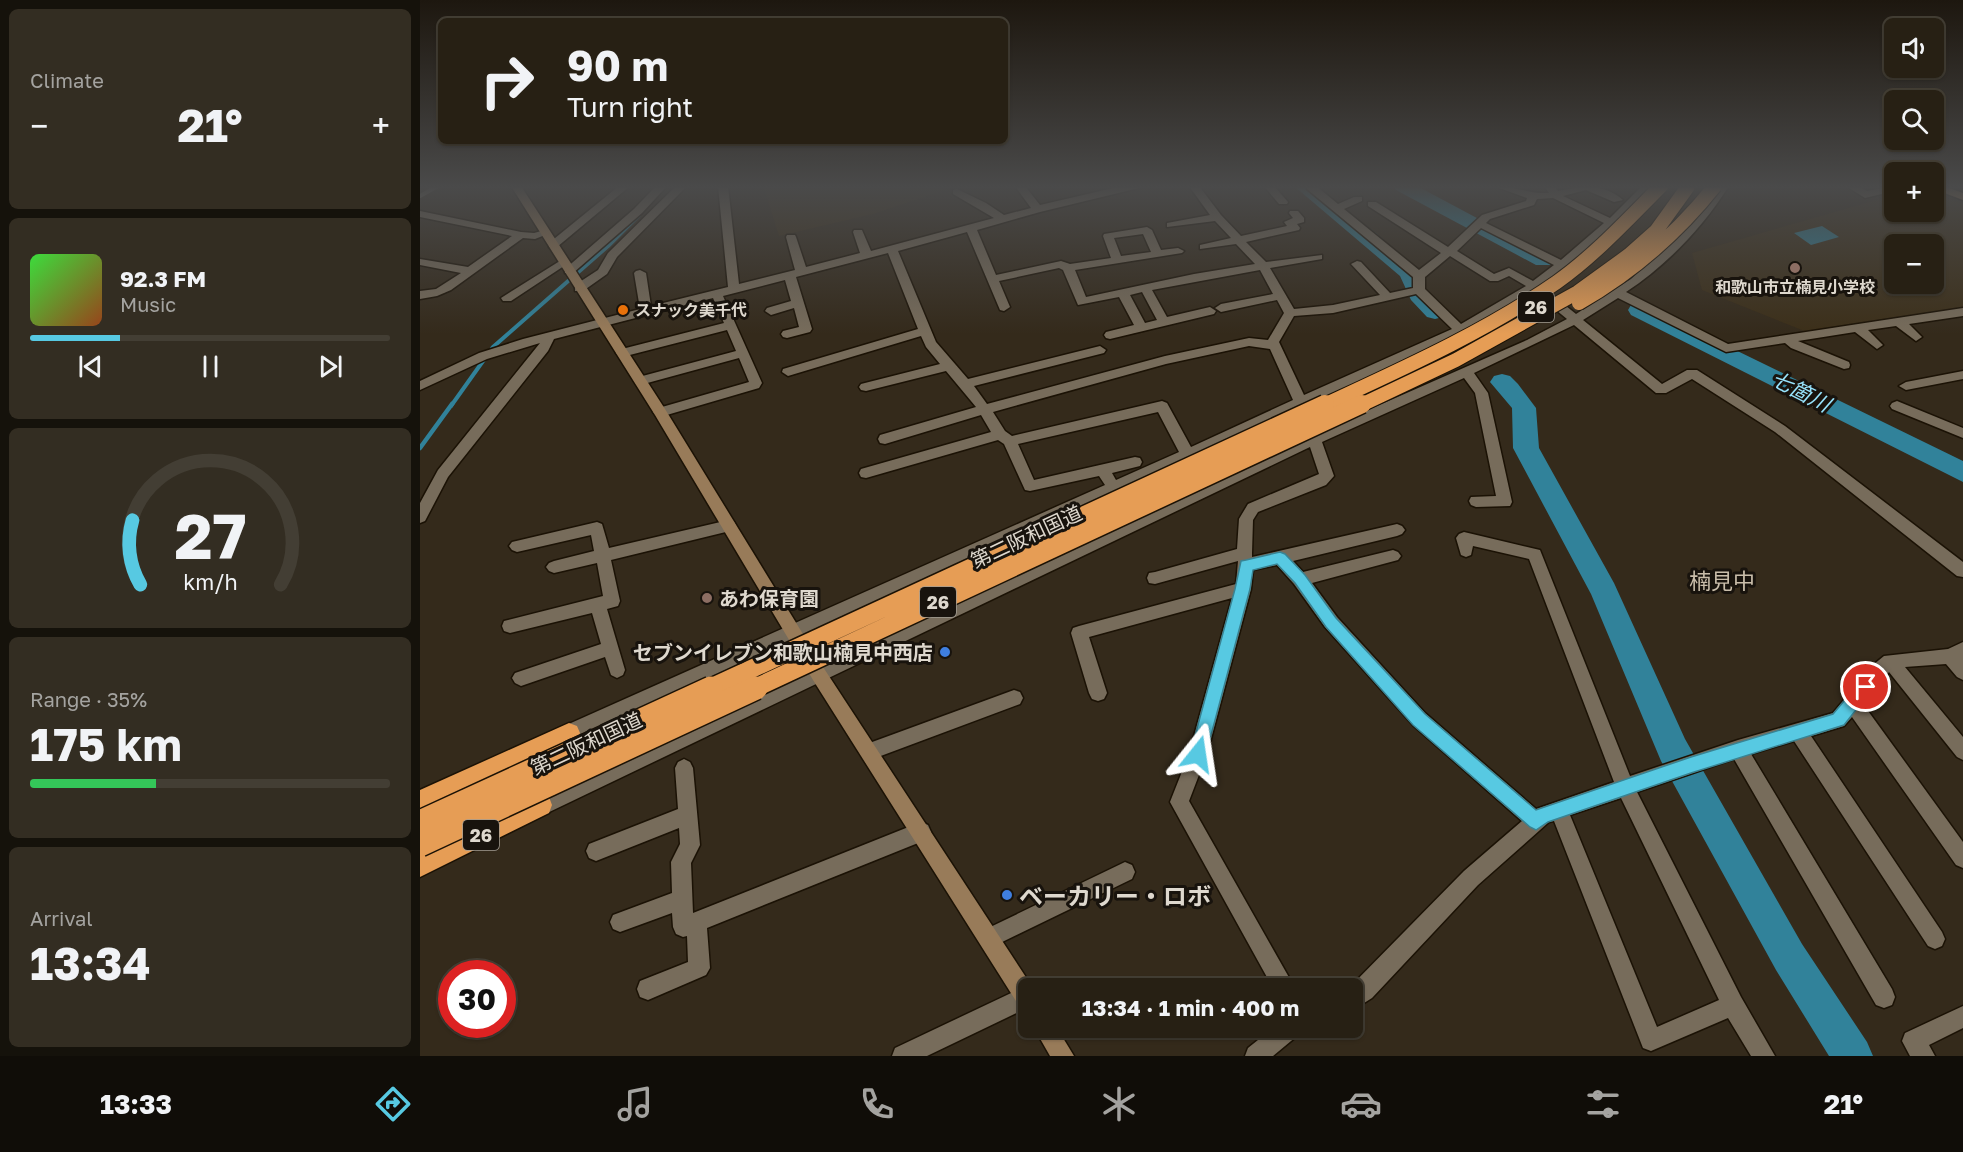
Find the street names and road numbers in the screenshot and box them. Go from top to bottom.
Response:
road number: 26 [1518,292,1554,322]
street label: 第二阪和国道 [967,500,1085,572]
road number: 26 [920,587,956,617]
street label: 第二阪和国道 [527,707,645,779]
road number: 26 [463,820,499,850]

